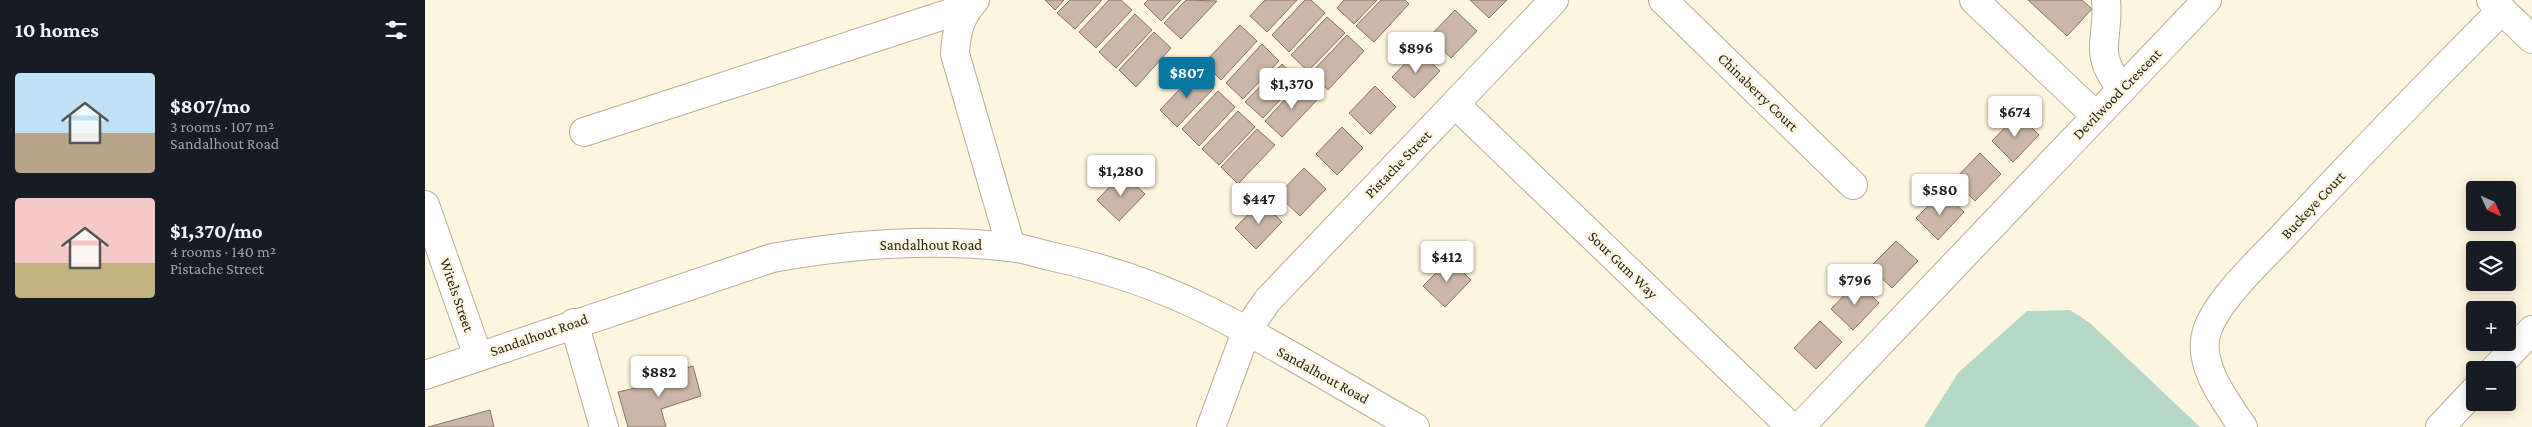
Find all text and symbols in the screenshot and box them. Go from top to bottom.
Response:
icon: filters [382,16,410,44]
text: 10 homes [15,18,99,42]
pin: $896 [1386,32,1446,74]
text: $896 [1399,39,1433,56]
street label: Devilwood Crescent [2070,45,2165,143]
street label: Chinaberry Court [1714,50,1802,136]
pin: $807 [1157,56,1217,99]
text: $807 [1170,64,1204,81]
pin: $1,370 [1251,68,1333,110]
text: $1,370 [1270,75,1314,92]
icon: home [55,93,115,153]
text: $807/mo [170,94,251,118]
pin: $674 [1985,96,2045,138]
text: $674 [1999,103,2031,120]
text: 3 rooms · 107 m² [170,118,274,135]
street label: Pistache Street [1362,126,1435,201]
text: Sandalhout Road [170,135,279,152]
pin: $1,280 [1080,154,1162,197]
text: $1,280 [1098,162,1144,179]
street label: Buckeye Court [2278,167,2350,243]
pin: $580 [1910,174,1970,216]
text: $580 [1923,181,1957,198]
north arrow [2466,181,2516,231]
map controls [2466,181,2516,411]
pin: $447 [1229,182,1289,225]
text: $447 [1243,190,1275,207]
icon: home [55,218,115,278]
text: $1,370/mo [170,219,263,243]
street label: Sour Gum Way [1584,228,1661,303]
street label: Sandalhout Road [880,237,982,253]
pin: $412 [1417,240,1477,283]
button: layers [2466,241,2516,291]
text: 4 rooms · 140 m² [170,243,276,260]
text: $412 [1432,248,1462,265]
street label: Witels Street [437,256,477,335]
text: Pistache Street [170,260,264,277]
pin: $796 [1825,264,1885,306]
text: $796 [1838,271,1872,288]
button: + [2466,301,2516,351]
street label: Sandalhout Road [488,311,590,359]
street label: Sandalhout Road [1274,343,1372,407]
pin: $882 [629,356,689,398]
button: − [2466,361,2516,411]
text: $882 [642,363,676,380]

